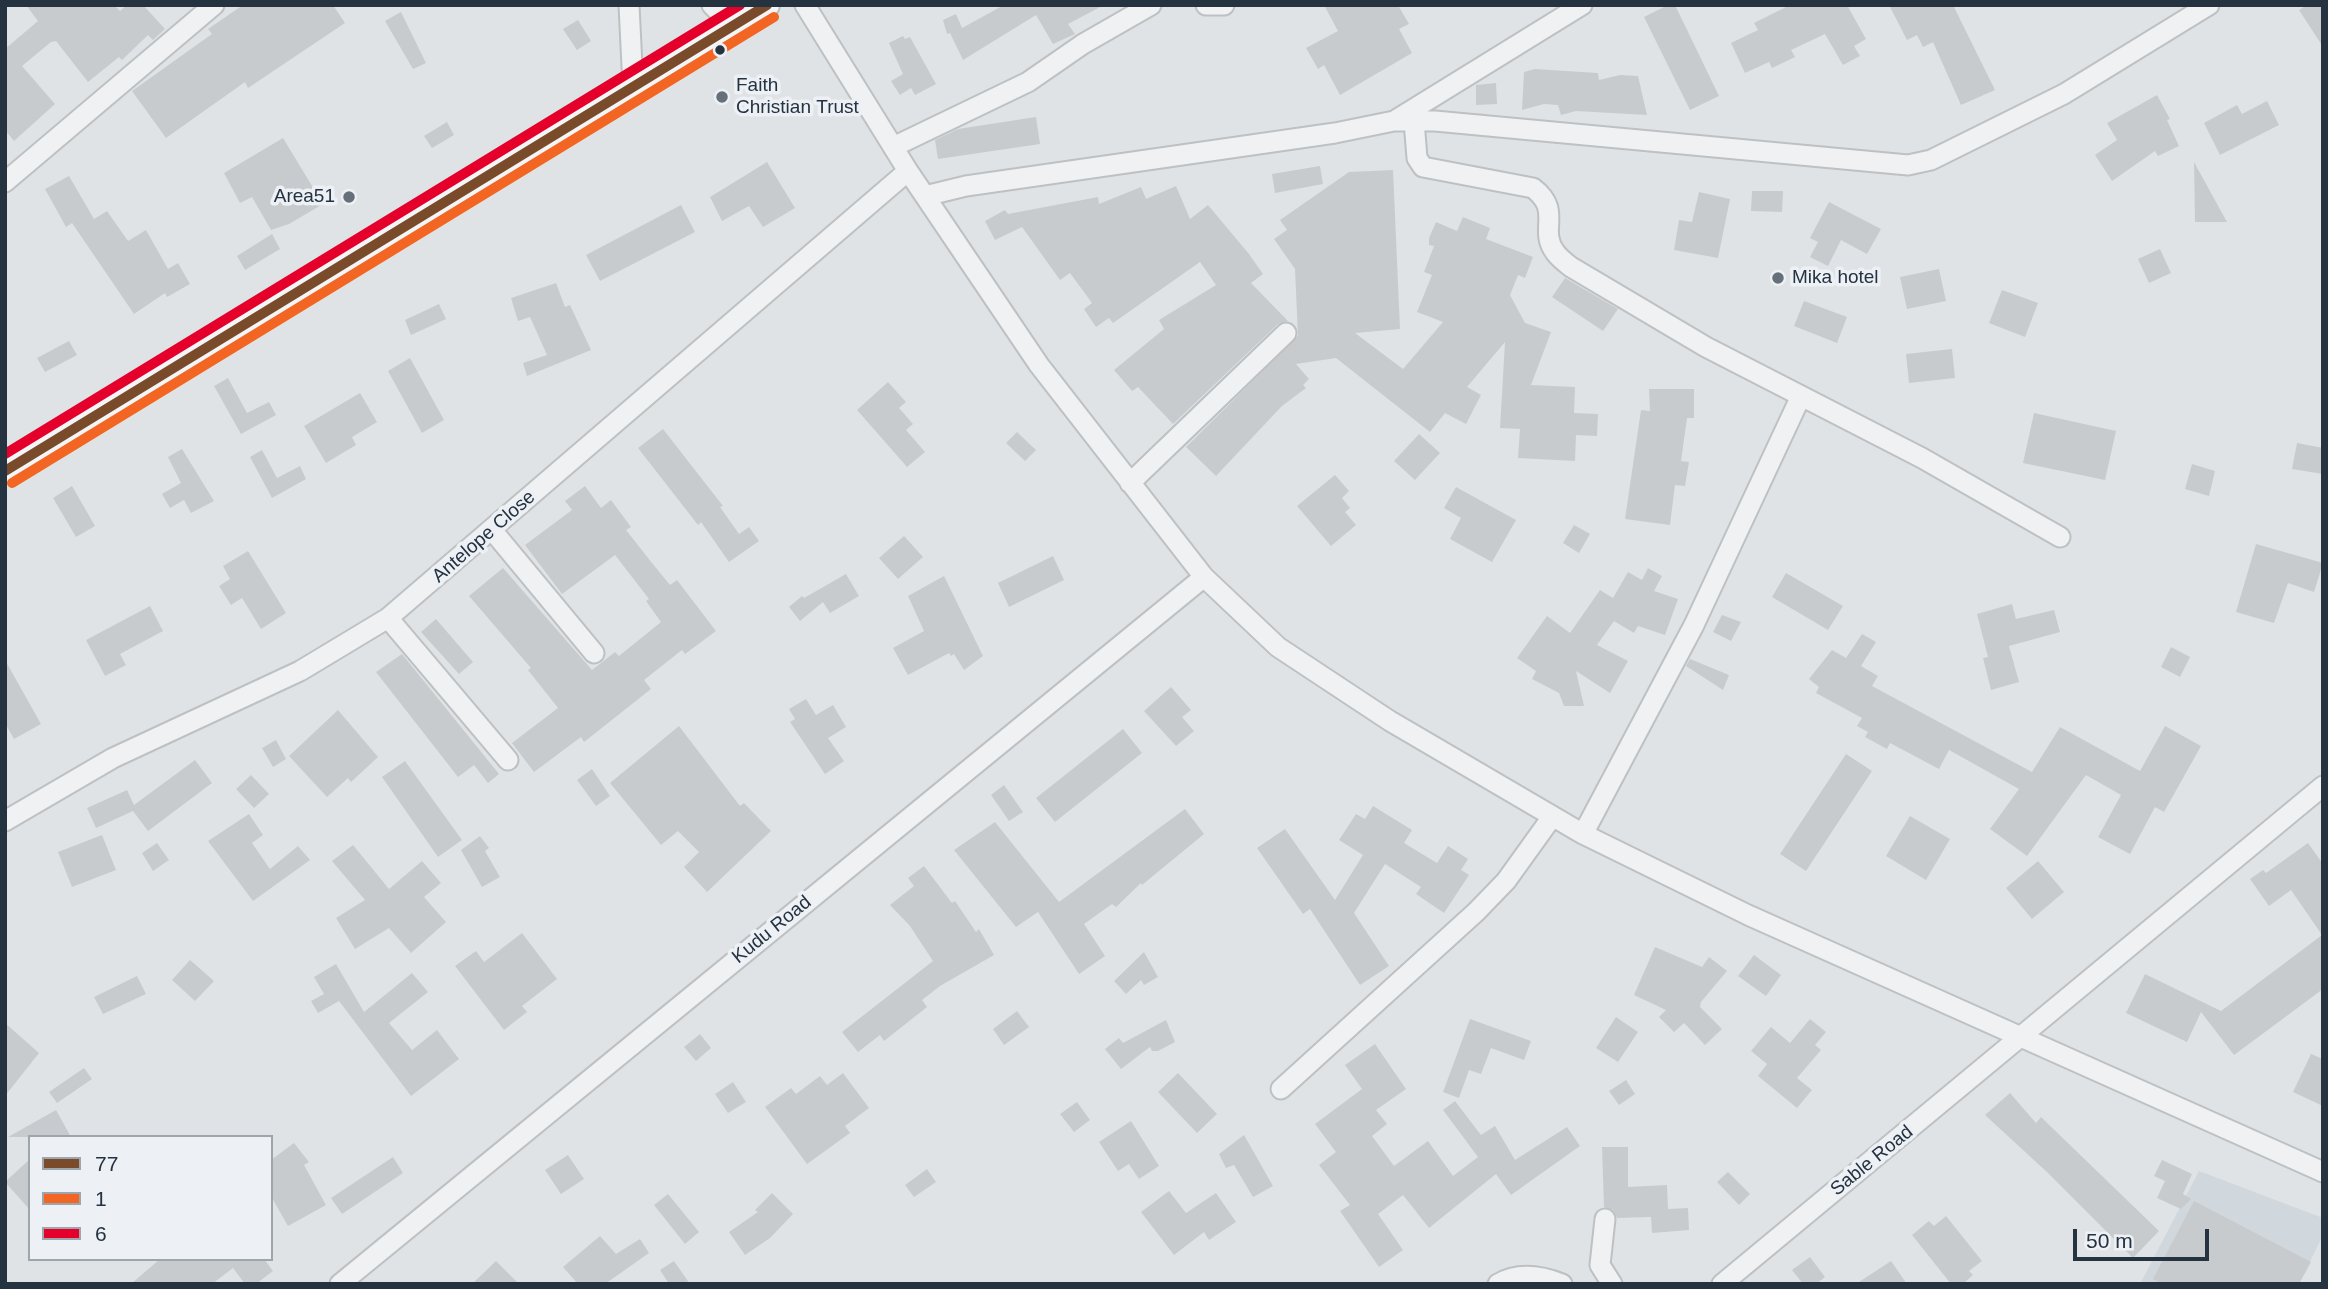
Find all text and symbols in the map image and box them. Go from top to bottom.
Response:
unlabelled marker [713,43,727,57]
place label: Faith Christian Trust [736,75,859,119]
marker: Faith Christian Trust [714,89,730,105]
place label: Area51 [274,186,335,208]
marker: Area51 [341,189,357,205]
place label: Mika hotel [1792,267,1879,289]
marker: Mika hotel [1770,270,1786,286]
street label: Antelope Close [428,486,540,588]
street label: Kudu Road [728,891,816,969]
street label: Sable Road [1826,1121,1918,1201]
legend [28,1135,273,1261]
text: 77 [95,1152,118,1175]
text: 1 [95,1187,107,1210]
scale bar [2076,1216,2212,1260]
text: 6 [95,1222,107,1245]
text: 50 m [2086,1229,2133,1252]

